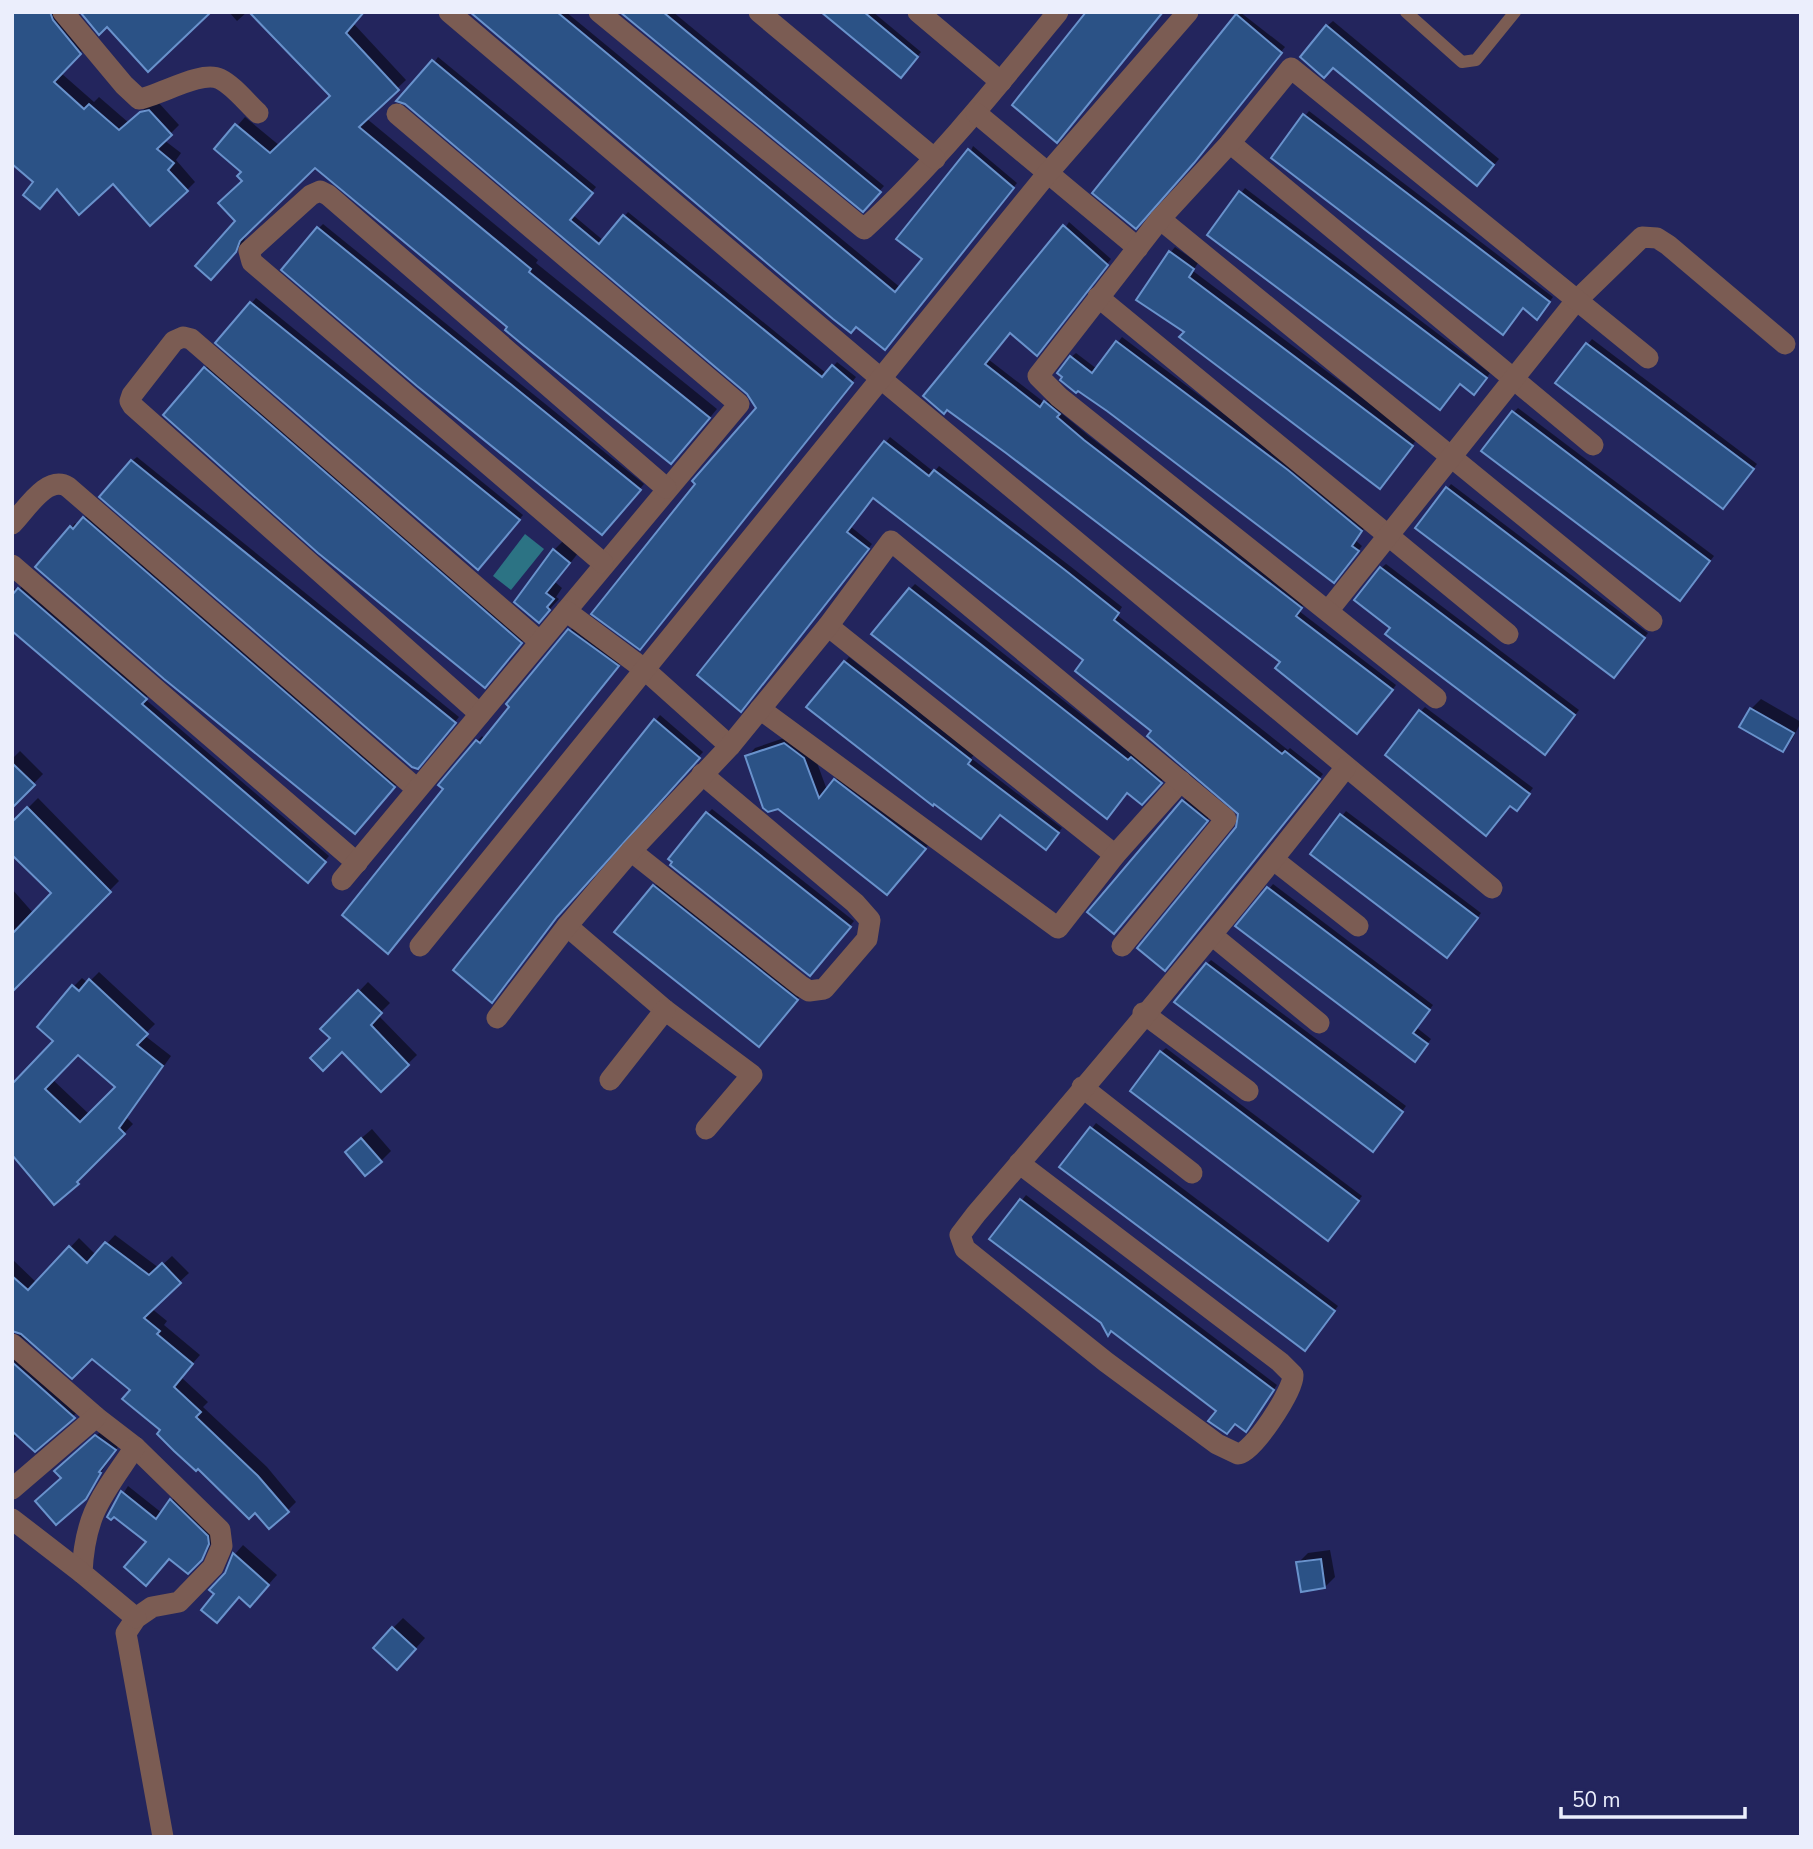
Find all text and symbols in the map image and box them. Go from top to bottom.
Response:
scale bar [1561,1776,1745,1820]
text: 50 m [1572,1786,1621,1814]

